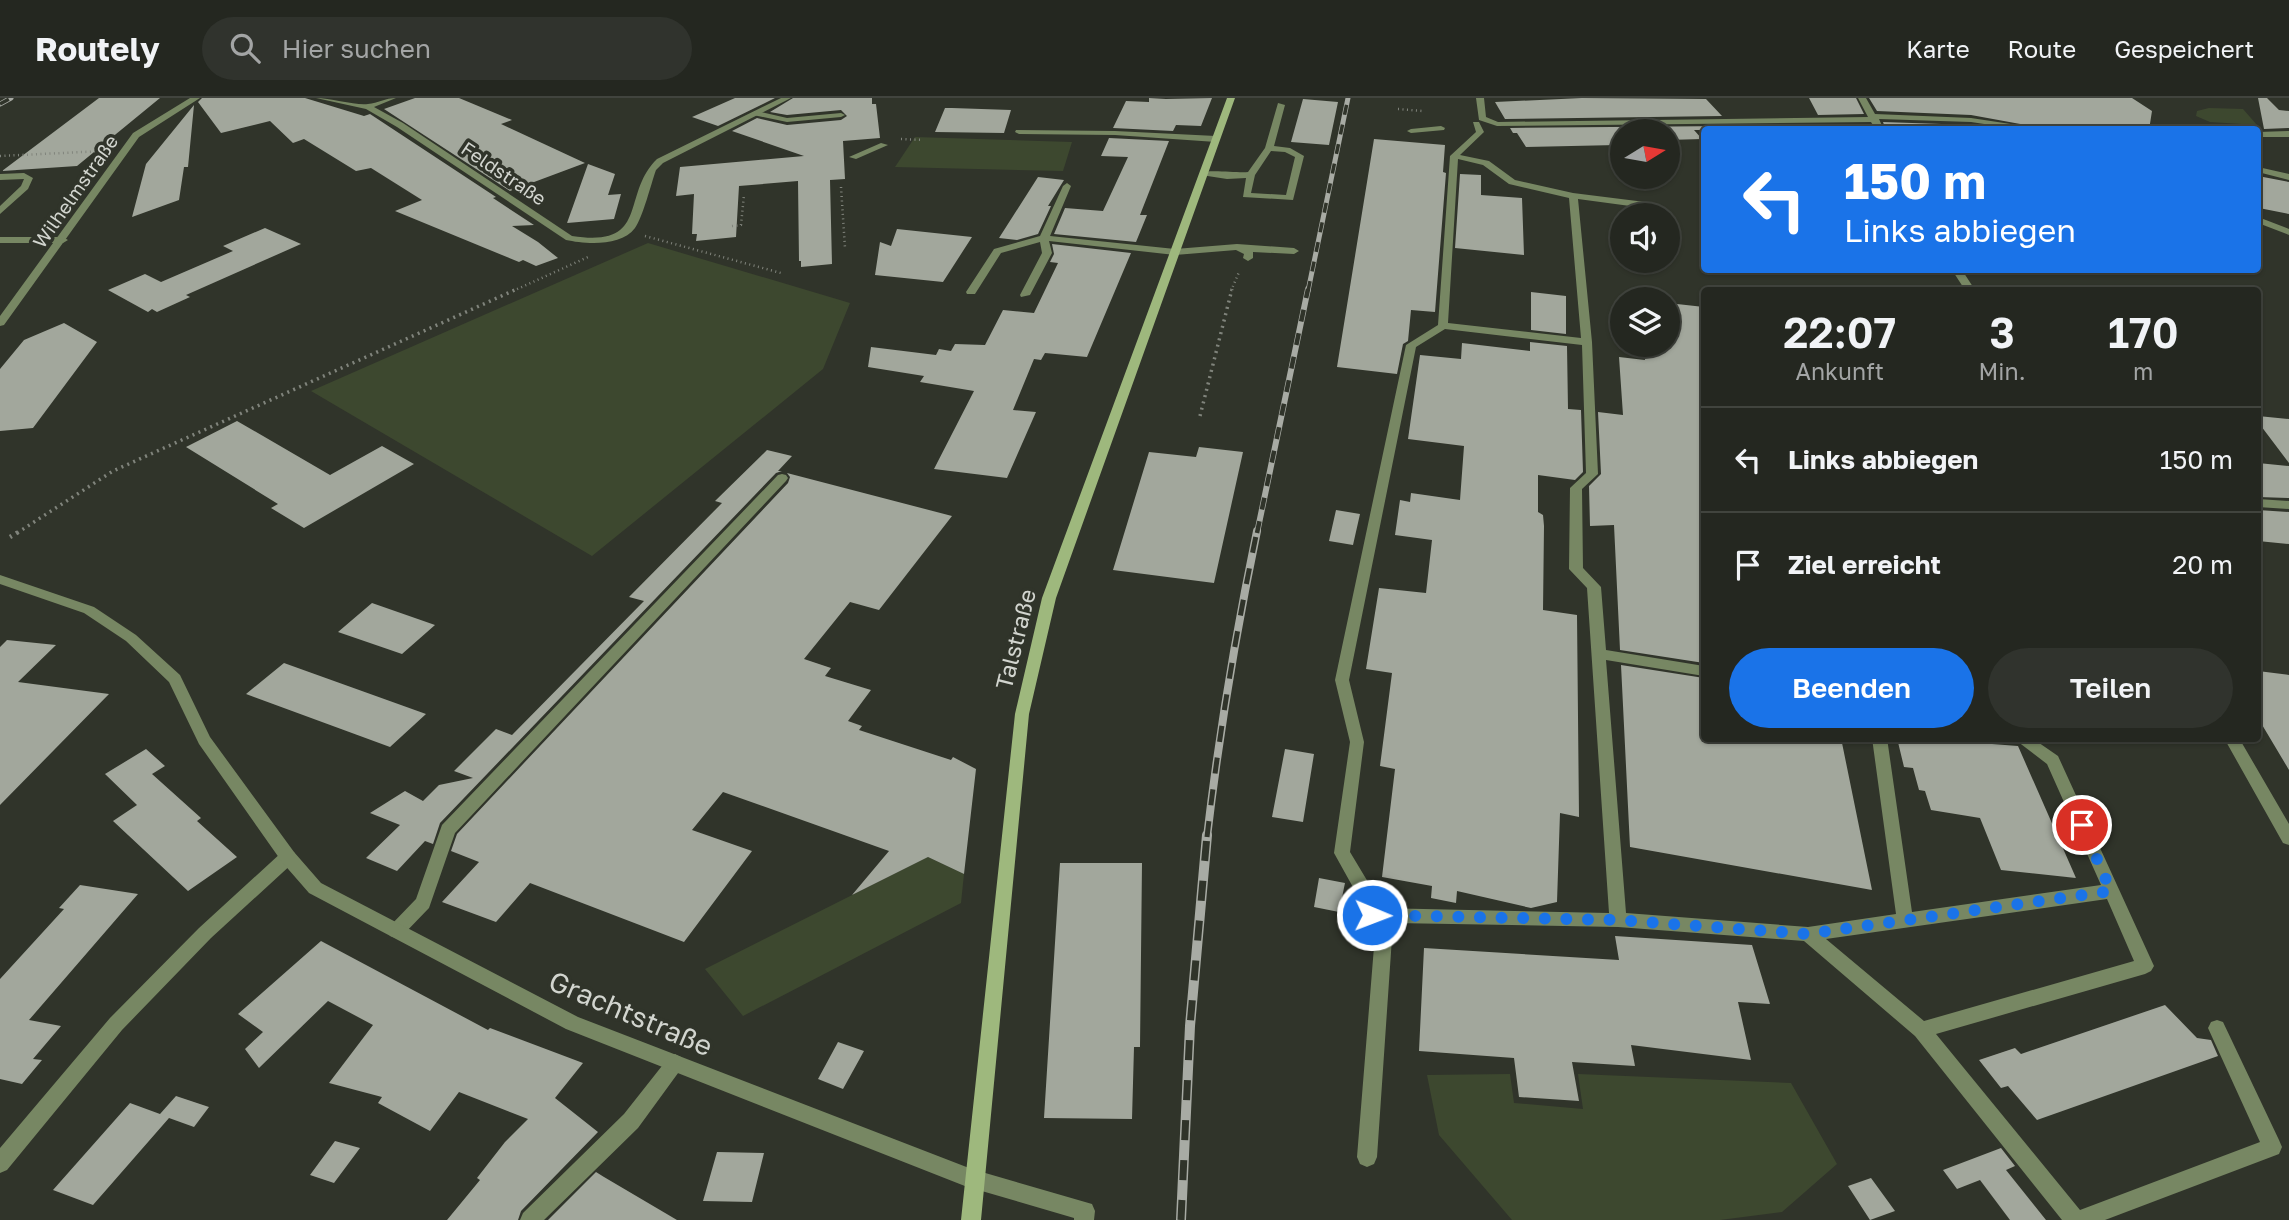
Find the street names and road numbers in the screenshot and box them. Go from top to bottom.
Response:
street label: Wilhelmstraße [28,130,122,252]
street label: Feldstraße [457,136,551,210]
street label: Talstraße [989,586,1041,692]
street label: Grachtstraße [544,964,718,1062]

